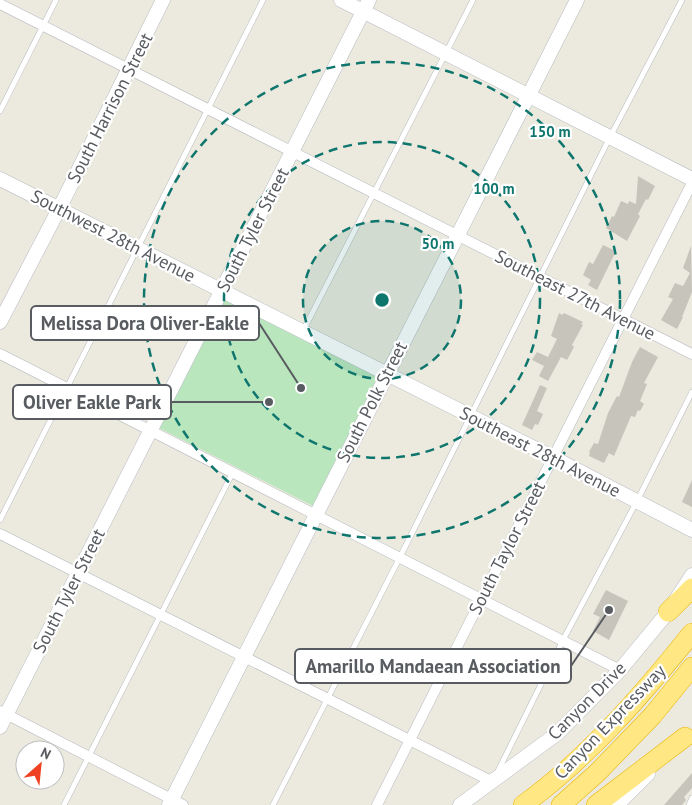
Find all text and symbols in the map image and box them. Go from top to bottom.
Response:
street label: South Harrison Street [62,29,157,187]
text: 150 m [529,122,571,141]
street label: South Tyler Street [211,164,294,296]
text: 100 m [473,179,515,198]
street label: Southwest 28th Avenue [27,184,199,287]
text: 50 m [422,234,454,253]
street label: Southeast 27th Avenue [491,244,659,345]
centre of rings [373,291,391,309]
callout: Melissa Dora Oliver-Eakle [31,306,259,340]
text: Melissa Dora Oliver-Eakle [41,311,249,335]
street label: South Polk Street [331,337,412,466]
callout: Oliver Eakle Park [13,385,171,419]
text: Oliver Eakle Park [23,390,162,414]
street label: Southeast 28th Avenue [456,401,624,502]
street label: South Taylor Street [463,477,550,618]
street label: South Tyler Street [27,525,110,657]
callout: Amarillo Mandaean Association [295,649,571,683]
text: Amarillo Mandaean Association [305,654,561,678]
street label: Canyon Drive [543,657,631,745]
street label: Canyon Expressway [549,659,671,784]
north arrow [15,740,65,790]
text: N [38,743,54,764]

